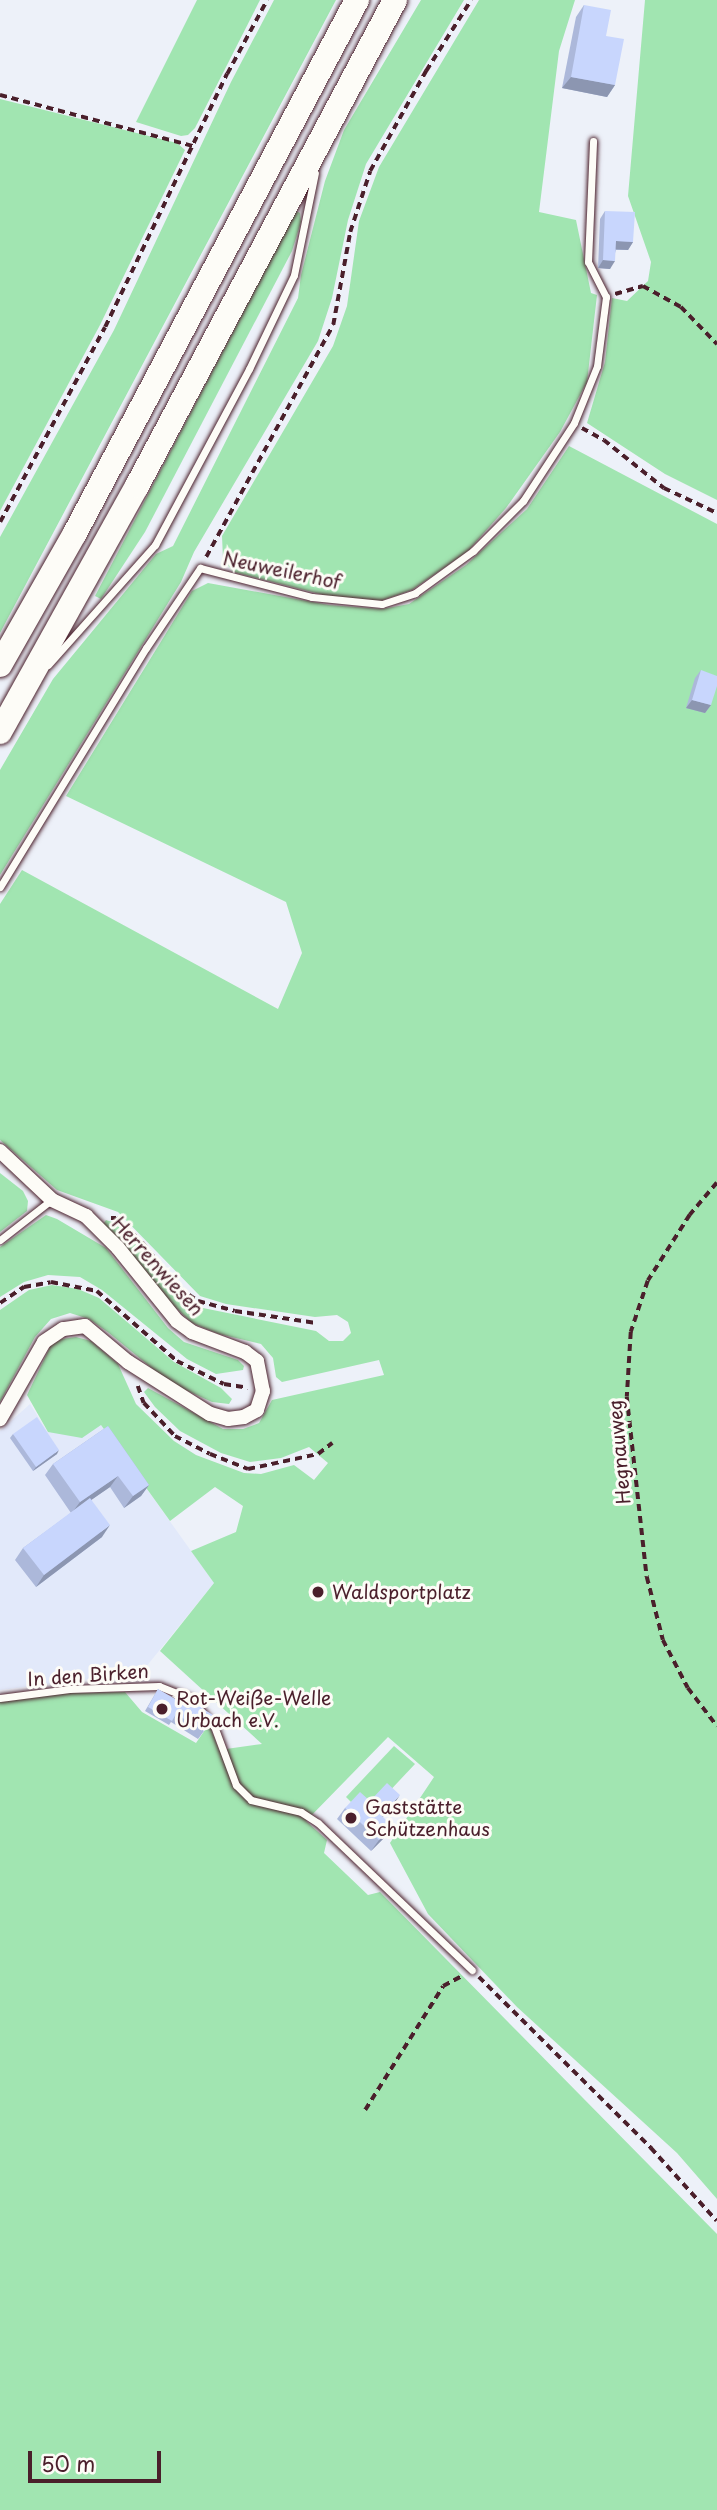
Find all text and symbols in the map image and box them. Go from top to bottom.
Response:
street label: Neuweilerhof [221,546,343,594]
street label: Herrenwiesen [108,1212,208,1320]
street label: Hegnauweg [603,1399,635,1505]
place label: Waldsportplatz [332,1581,471,1603]
marker: Waldsportplatz [310,1584,326,1600]
street label: In den Birken [26,1659,150,1691]
place label: Rot-Weiße-Welle Urbach e.V. [176,1687,331,1731]
marker: Rot-Weiße-Welle Urbach e.V. [154,1701,170,1717]
place label: Gaststätte Schützenhaus [365,1796,490,1840]
marker: Gaststätte Schützenhaus [343,1810,359,1826]
scale bar [32,2436,164,2480]
text: 50 m [41,2447,95,2479]

